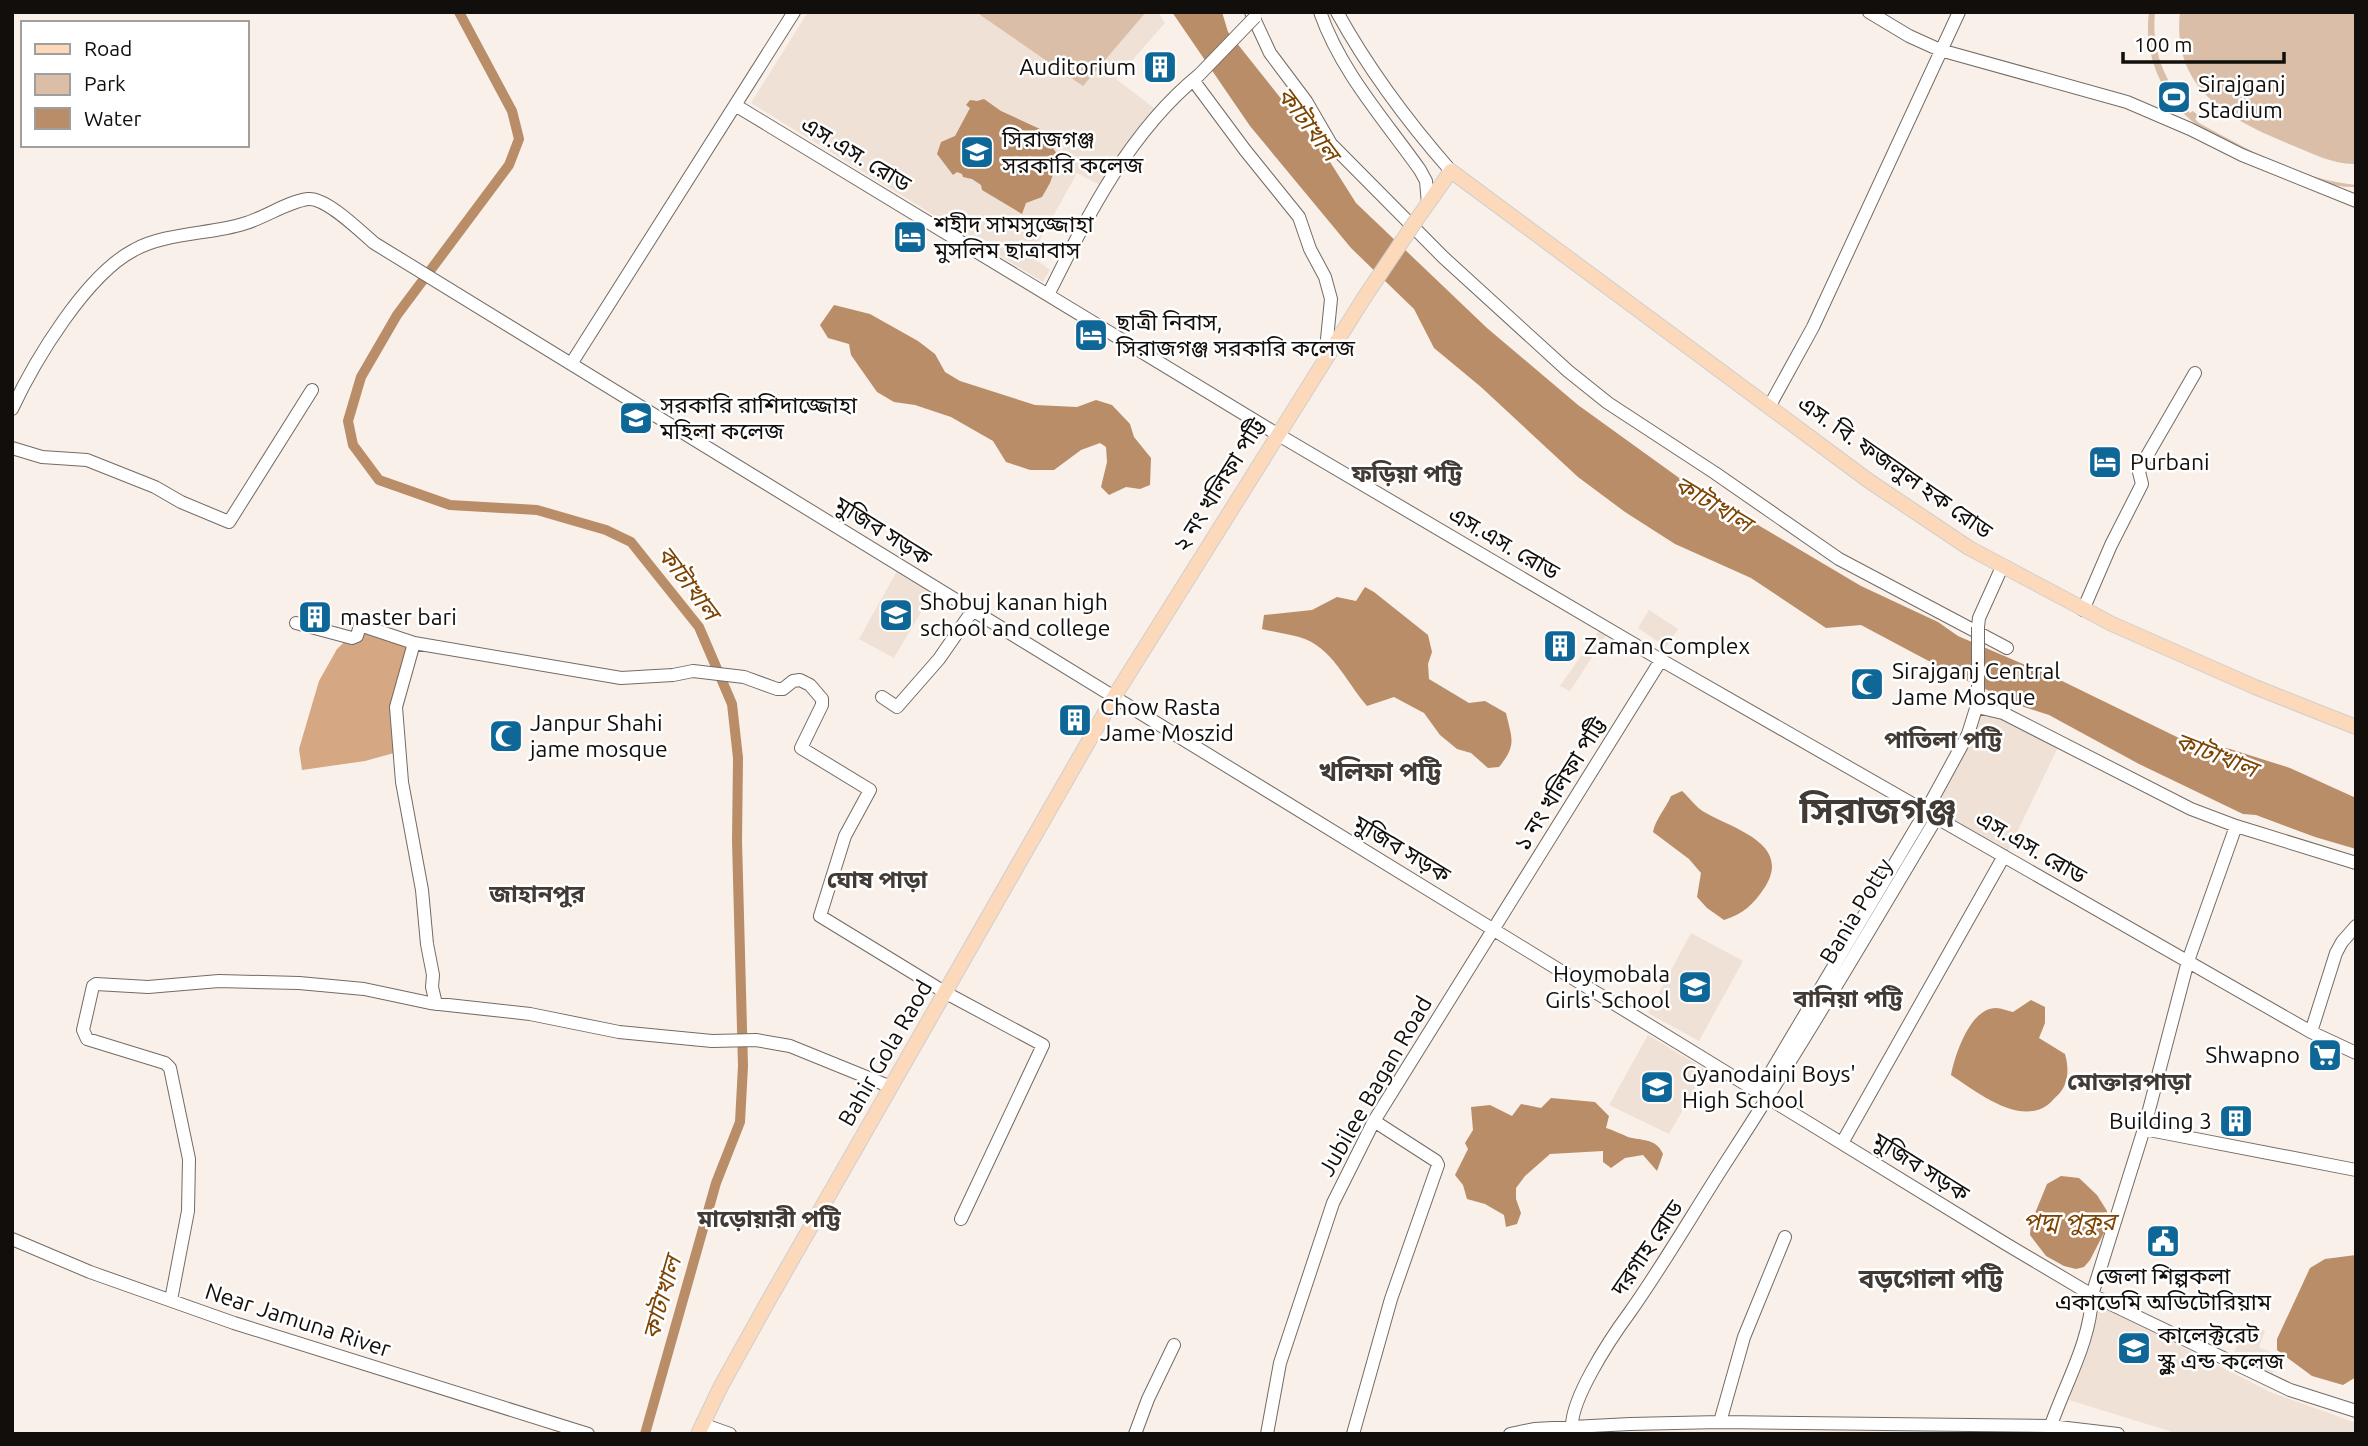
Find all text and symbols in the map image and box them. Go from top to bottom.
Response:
legend [21,21,248,147]
scale bar [2123,21,2284,65]
text: 100 m [2134,32,2192,56]
text: Road [84,36,132,60]
building icon: Auditorium [1141,48,1179,86]
place label: Auditorium [1019,54,1136,79]
text: Park [84,71,126,95]
place label: Sirajganj Stadium [2198,71,2286,122]
sports icon: Sirajganj Stadium [2155,78,2193,116]
water label: কাটাখাল [1272,82,1347,169]
text: Water [84,106,142,130]
street label: এস.এস. রোড [797,111,916,196]
place label: সিরাজগঞ্জ সরকারি কলেজ [1001,126,1144,177]
school or university icon: সিরাজগঞ্জ সরকারি কলেজ [958,133,996,171]
place label: শহীদ সামসুজ্জোহা মুসলিম ছাত্রাবাস [933,211,1095,264]
hotel icon: শহীদ সামসুজ্জোহা মুসলিম ছাত্রাবাস [891,218,929,256]
place label: ছাত্রী নিবাস, সিরাজগঞ্জ সরকারি কলেজ [1115,309,1356,360]
hotel icon: ছাত্রী নিবাস, সিরাজগঞ্জ সরকারি কলেজ [1072,316,1110,354]
street label: এস. বি. ফজলুল হক রোড [1792,390,1998,545]
place label: সরকারি রাশিদাজ্জোহা মহিলা কলেজ [659,392,858,443]
school or university icon: সরকারি রাশিদাজ্জোহা মহিলা কলেজ [617,399,655,437]
street label: ২ নং খলিফা পট্টি [1168,413,1270,556]
hotel icon: Purbani [2086,443,2124,481]
place label: Purbani [2130,449,2210,474]
district label: ফড়িয়া পট্টি [1351,460,1463,487]
water label: কাটাখাল [1670,470,1760,539]
street label: মুজিব সড়ক [829,491,936,572]
street label: এস.এস. রোড [1445,501,1564,585]
water label: কাটাখাল [652,541,727,628]
place label: Shobuj kanan high school and college [920,589,1110,640]
school or university icon: Shobuj kanan high school and college [877,596,915,634]
building icon: master bari [296,598,334,636]
place label: master bari [340,604,457,629]
building icon: Zaman Complex [1541,627,1579,665]
place label: Zaman Complex [1584,633,1750,658]
place label: Sirajganj Central Jame Mosque [1892,658,2060,709]
mosque icon: Sirajganj Central Jame Mosque [1848,665,1886,703]
place label: Chow Rasta Jame Moszid [1100,694,1234,745]
building icon: Chow Rasta Jame Moszid [1056,701,1094,739]
place label: Janpur Shahi jame mosque [528,710,668,761]
street label: ১ নং খলিফা পট্টি [1509,712,1611,855]
mosque icon: Janpur Shahi jame mosque [487,717,525,755]
district label: পাতিলা পট্টি [1884,726,2002,753]
water label: কাটাখাল [2172,727,2265,784]
district label: খলিফা পট্টি [1318,756,1443,786]
district label: সিরাজগঞ্জ [1798,789,1957,830]
street label: এস.এস. রোড [1972,805,2091,889]
street label: মুজিব সড়ক [1348,809,1455,889]
street label: Bania Potty [1814,854,1897,968]
district label: ঘোষ পাড়া [827,866,928,893]
district label: জাহানপুর [488,880,585,908]
place label: Hoymobala Girls' School [1545,961,1670,1012]
school or university icon: Hoymobala Girls' School [1676,968,1714,1006]
street label: Bahir Gola Raod [833,975,936,1130]
district label: বানিয়া পট্টি [1792,985,1903,1012]
street label: Jubilee Bagan Road [1313,992,1436,1180]
supermarket icon: Shwapno [2306,1036,2344,1074]
place label: Shwapno [2205,1042,2300,1067]
place label: Gyanodaini Boys' High School [1682,1061,1856,1112]
school or university icon: Gyanodaini Boys' High School [1638,1068,1676,1106]
district label: মোক্তারপাড়া [2067,1068,2192,1095]
building icon: Building 3 [2217,1102,2255,1140]
place label: Building 3 [2109,1108,2212,1133]
street label: মুজিব সড়ক [1867,1127,1974,1208]
street label: দরগাহ রোড [1605,1195,1688,1301]
district label: মাড়োয়ারী পট্টি [696,1205,841,1232]
water label: পদ্ম পুকুর [2023,1208,2120,1236]
public building icon: জেলা শিল্পকলা একাডেমি অডিটোরিয়াম [2144,1222,2182,1260]
water label: কাটাখাল [637,1249,687,1342]
district label: বড়গোলা পট্টি [1858,1263,2004,1293]
place label: জেলা শিল্পকলা একাডেমি অডিটোরিয়াম [2055,1263,2272,1314]
street label: Near Jamuna River [202,1278,394,1361]
place label: কালেক্টরেট স্কুল এন্ড কলেজ [2157,1322,2286,1376]
school or university icon: কালেক্টরেট স্কুল এন্ড কলেজ [2115,1329,2153,1367]

